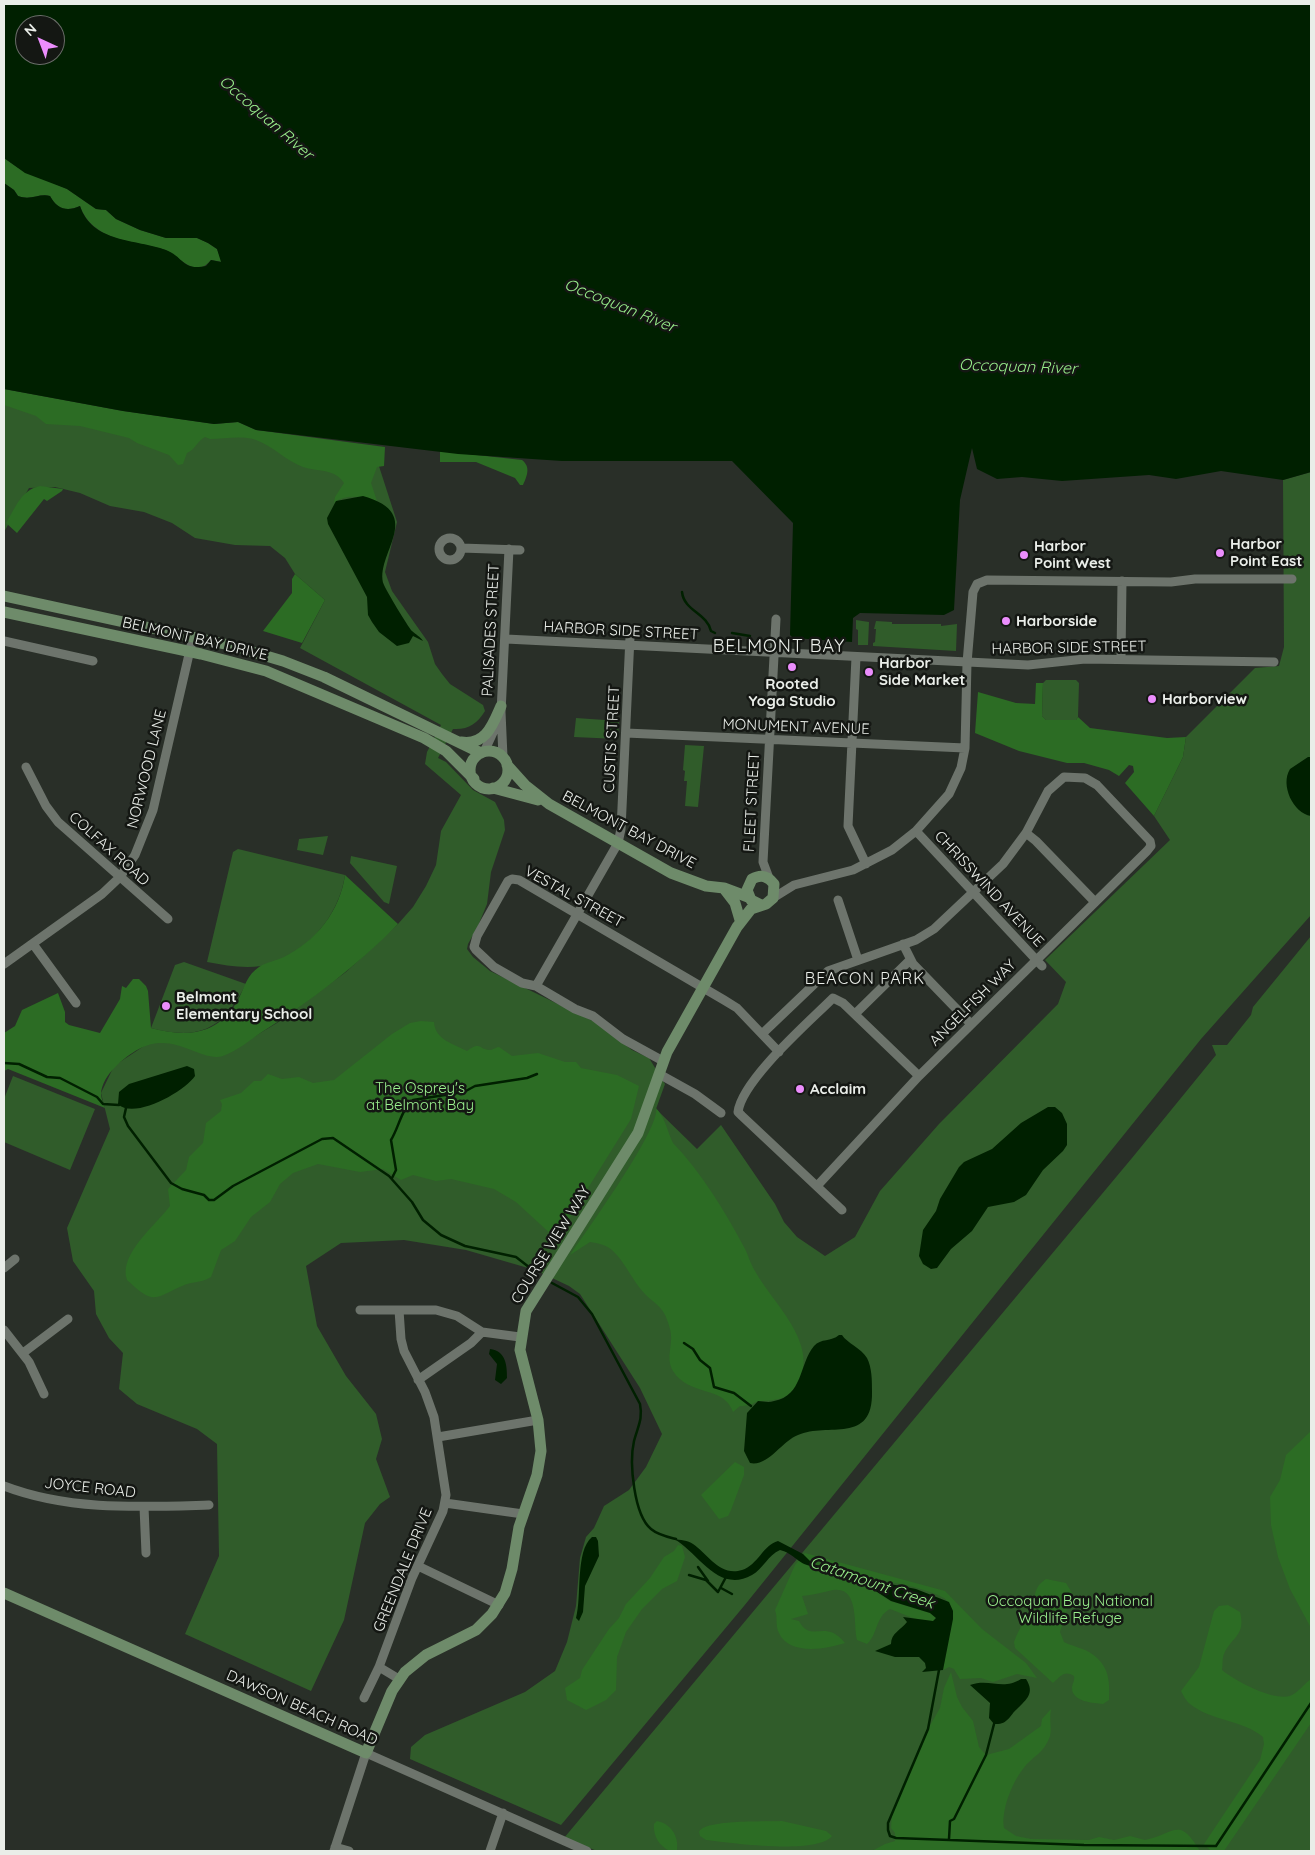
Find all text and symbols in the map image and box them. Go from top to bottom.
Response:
north arrow [15,15,65,65]
text: N [21,20,40,40]
water label: Occoquan River [215,72,317,164]
water label: Occoquan River [561,275,679,337]
water label: Occoquan River [958,355,1078,379]
place label: Harbor Point East [1230,535,1302,570]
place label: Harbor Point West [1034,537,1111,572]
marker: Harbor Point East [1214,547,1226,559]
marker: Harbor Point West [1018,549,1030,561]
street label: PALISADES STREET [479,563,503,697]
place label: Harborside [1016,612,1097,630]
street label: BELMONT BAY DRIVE [121,614,269,664]
marker: Harborside [1000,615,1012,627]
street label: HARBOR SIDE STREET [543,618,699,644]
district label: BELMONT BAY [711,636,847,658]
street label: HARBOR SIDE STREET [991,638,1147,658]
place label: Harbor Side Market [879,654,965,689]
marker: Rooted Yoga Studio [786,661,798,673]
marker: Harbor Side Market [863,666,875,678]
place label: Rooted Yoga Studio [748,675,836,710]
street label: CUSTIS STREET [600,685,624,793]
place label: Harborview [1162,690,1247,708]
marker: Harborview [1146,693,1158,705]
street label: NORWOOD LANE [124,708,170,830]
street label: MONUMENT AVENUE [722,715,870,739]
street label: FLEET STREET [740,751,764,853]
street label: BELMONT BAY DRIVE [559,787,699,873]
street label: COLFAX ROAD [65,808,153,890]
street label: CHRISSWIND AVENUE [931,827,1047,951]
street label: VESTAL STREET [521,862,627,932]
street label: ANGELFISH WAY [926,956,1020,1050]
district label: BEACON PARK [803,969,927,989]
place label: Belmont Elementary School [176,988,312,1023]
marker: Belmont Elementary School [160,1000,172,1012]
park label: The Osprey's at Belmont Bay [366,1079,474,1114]
place label: Acclaim [810,1080,866,1098]
marker: Acclaim [794,1083,806,1095]
street label: COURSE VIEW WAY [507,1183,595,1307]
street label: JOYCE ROAD [43,1474,137,1502]
street label: GREENDALE DRIVE [370,1505,436,1635]
water label: Catamount Creek [807,1553,937,1613]
park label: Occoquan Bay National Wildlife Refuge [987,1592,1153,1627]
street label: DAWSON BEACH ROAD [224,1666,380,1750]

